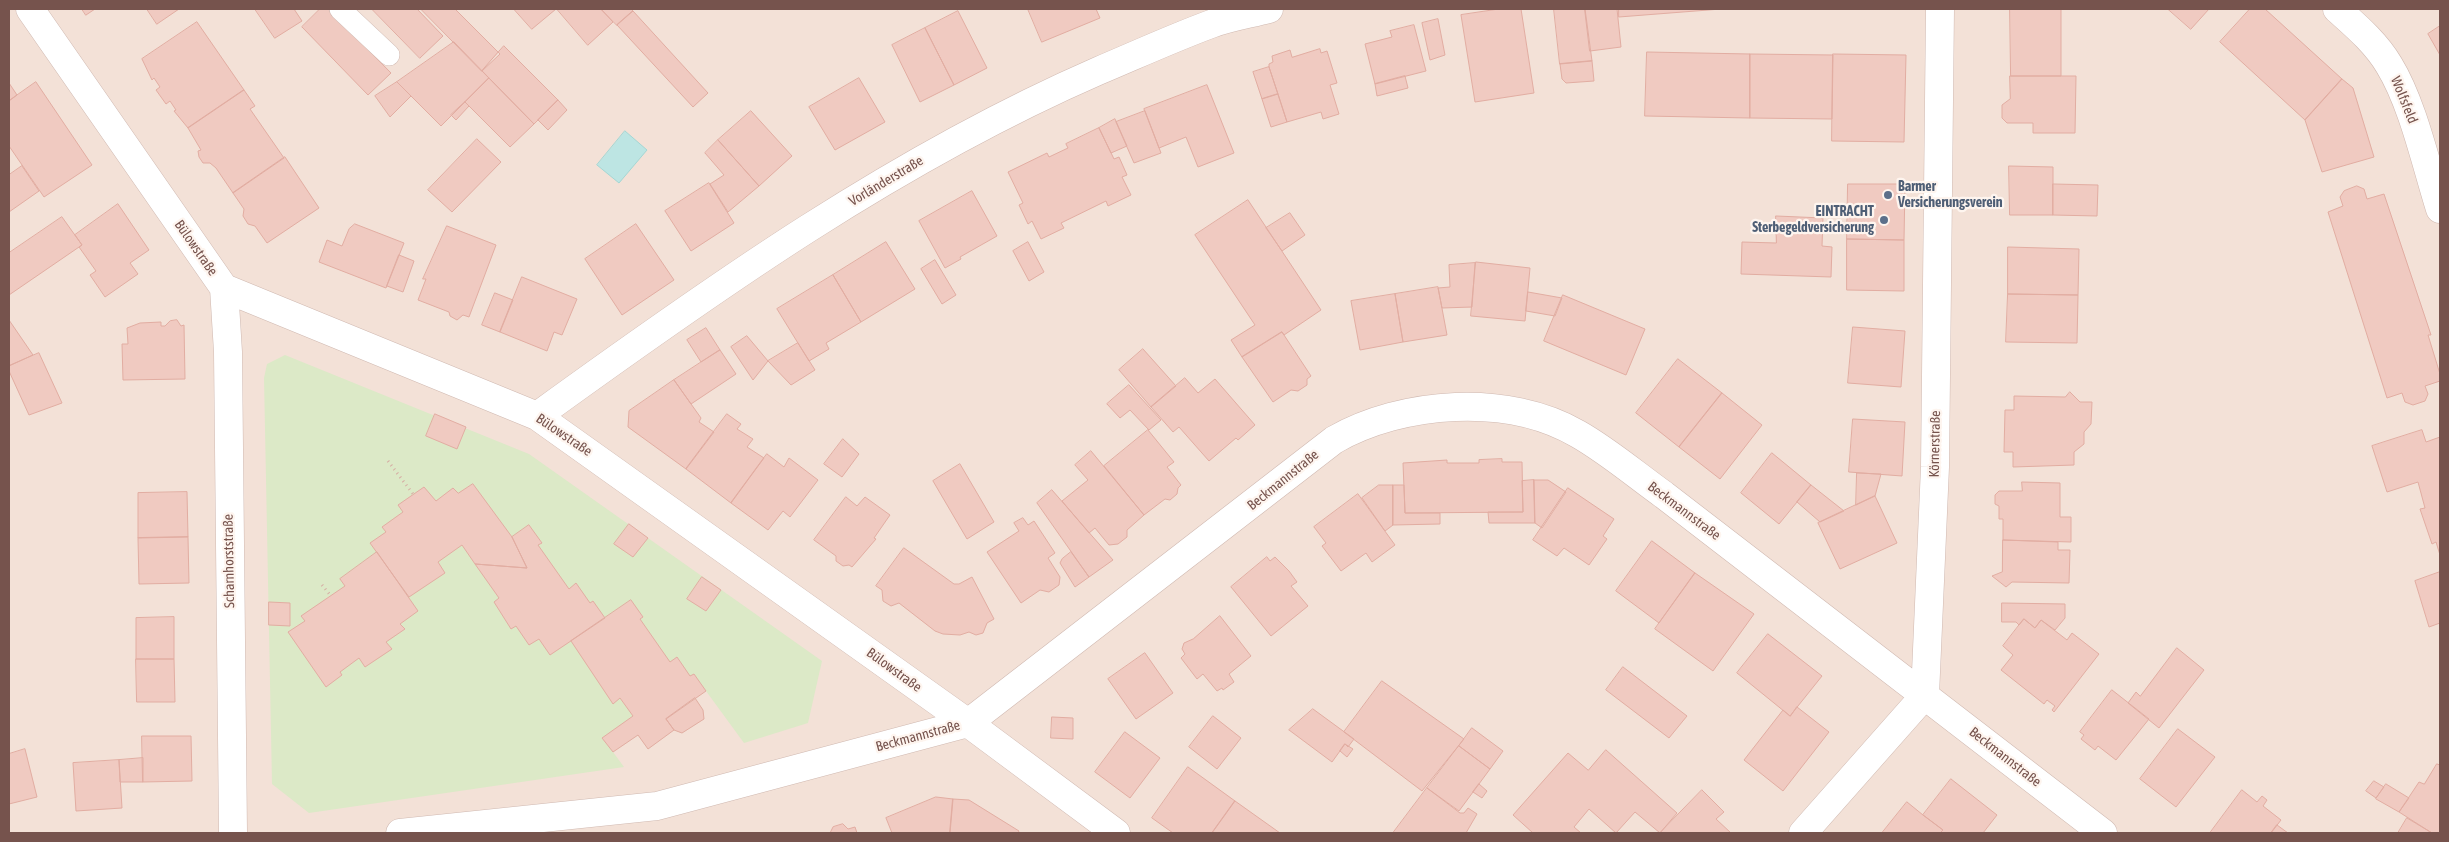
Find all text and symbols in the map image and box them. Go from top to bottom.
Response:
street label: Wolfsfeld [2387,74,2421,126]
street label: Vorländerstraße [846,152,926,210]
place label: Barmer Versicherungsverein [1898,179,2003,212]
marker: Barmer Versicherungsverein [1882,189,1894,201]
place label: EINTRACHT Sterbegeldversicherung [1752,204,1874,236]
marker: EINTRACHT Sterbegeldversicherung [1878,214,1890,226]
street label: Bülowstraße [171,217,221,279]
street label: Bülowstraße [533,410,595,460]
street label: Körnerstraße [1926,410,1944,478]
street label: Beckmannstraße [1244,446,1322,514]
street label: Beckmannstraße [1644,478,1724,544]
street label: Scharnhorststraße [220,514,238,608]
street label: Bülowstraße [863,644,925,696]
street label: Beckmannstraße [874,717,962,755]
street label: Beckmannstraße [1966,724,2044,790]

